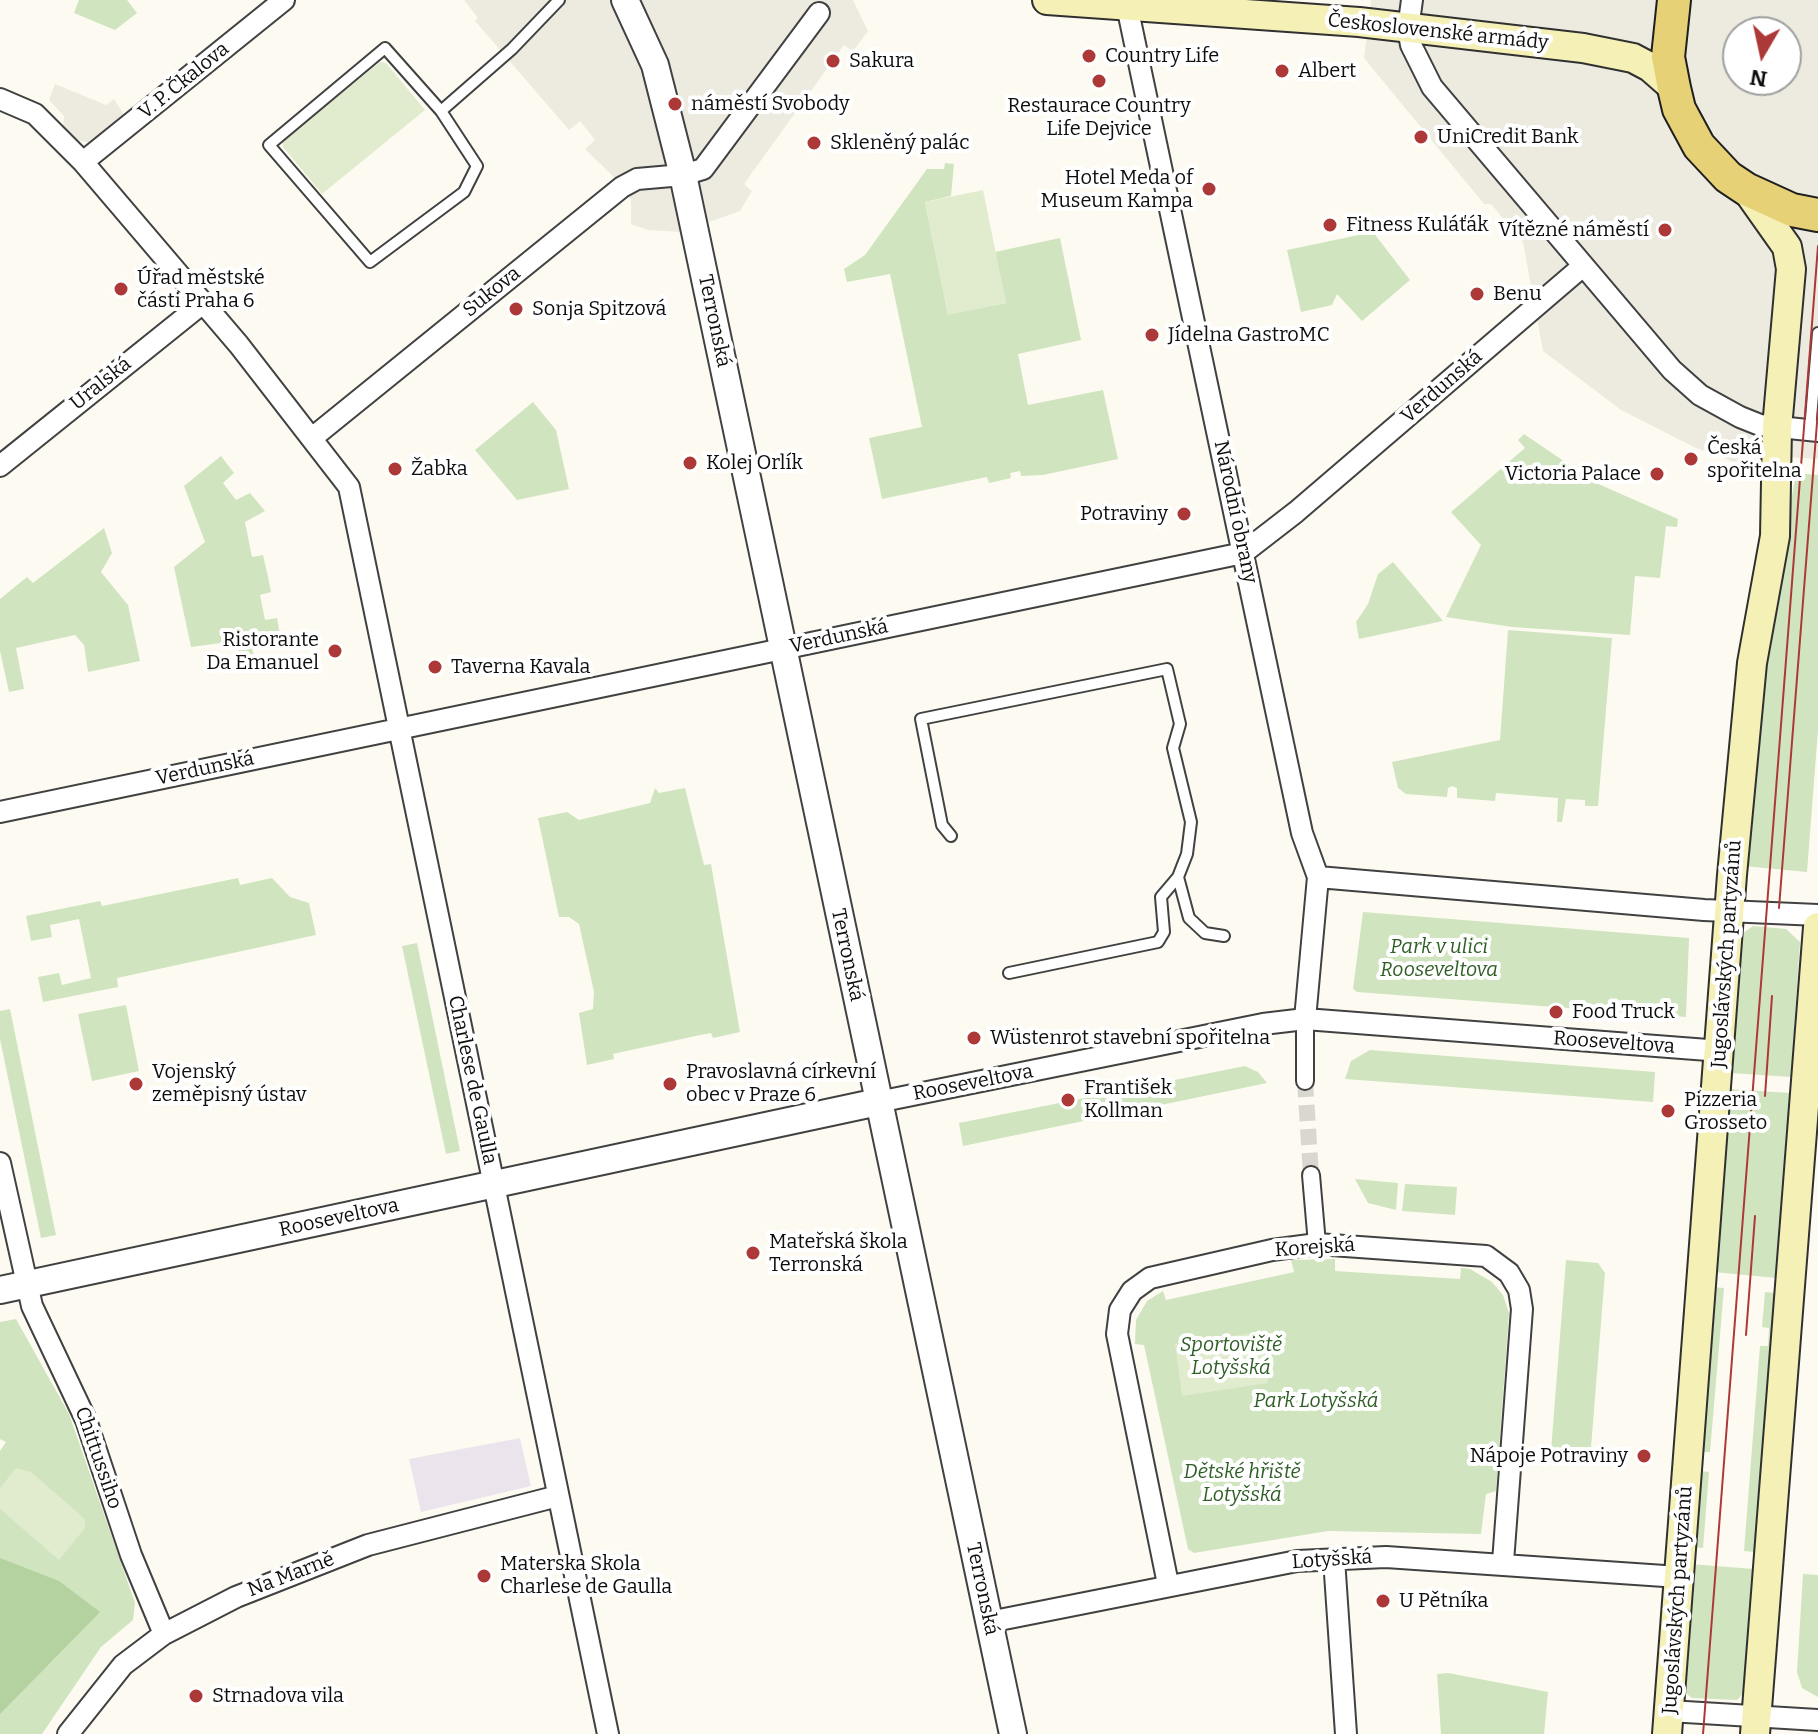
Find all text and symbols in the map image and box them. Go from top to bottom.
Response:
street label: Československé armády [1326,8,1550,56]
north arrow [1722,16,1802,96]
street label: V. P. Čkalova [134,37,234,125]
place label: Country Life [1105,44,1219,68]
marker: Country Life [1080,47,1098,65]
place label: Sakura [849,49,914,73]
marker: Sakura [824,52,842,70]
place label: Albert [1298,59,1356,83]
marker: Albert [1273,62,1291,80]
text: N [1748,64,1769,93]
marker: Restaurace Country Life Dejvice [1090,72,1108,90]
place label: náměstí Svobody [691,92,850,116]
place label: Restaurace Country Life Dejvice [1007,94,1191,141]
marker: náměstí Svobody [666,95,684,113]
place label: UniCredit Bank [1437,125,1578,149]
marker: UniCredit Bank [1412,128,1430,146]
place label: Skleněný palác [830,131,970,155]
marker: Skleněný palác [805,134,823,152]
place label: Hotel Meda of Museum Kampa [1041,166,1193,213]
marker: Hotel Meda of Museum Kampa [1200,180,1218,198]
place label: Fitness Kuláťák [1346,213,1489,237]
marker: Fitness Kuláťák [1321,216,1339,234]
place label: Vítězné náměstí [1498,218,1649,242]
marker: Vítězné náměstí [1656,221,1674,239]
street label: Sukova [458,262,526,322]
place label: Úřad městské části Praha 6 [137,266,265,313]
street label: Terronská [692,273,736,369]
marker: Úřad městské části Praha 6 [112,280,130,298]
place label: Benu [1493,282,1542,306]
marker: Benu [1468,285,1486,303]
place label: Sonja Spitzová [532,297,667,321]
marker: Sonja Spitzová [507,300,525,318]
place label: Jídelna GastroMC [1168,323,1330,347]
marker: Jídelna GastroMC [1143,326,1161,344]
street label: Verdunská [1396,345,1488,429]
street label: Uralská [66,352,136,416]
place label: Česká spořitelna [1707,436,1802,483]
street label: Národní obrany [1208,438,1262,586]
marker: Česká spořitelna [1682,450,1700,468]
place label: Kolej Orlík [706,451,803,475]
marker: Kolej Orlík [681,454,699,472]
place label: Žabka [411,457,468,481]
marker: Žabka [386,460,404,478]
place label: Victoria Palace [1505,462,1641,486]
marker: Victoria Palace [1648,465,1666,483]
place label: Potraviny [1080,502,1168,526]
marker: Potraviny [1175,505,1193,523]
street label: Verdunská [788,615,890,659]
place label: Ristorante Da Emanuel [206,628,319,675]
marker: Ristorante Da Emanuel [326,642,344,660]
place label: Taverna Kavala [451,655,591,679]
marker: Taverna Kavala [426,658,444,676]
street label: Verdunská [154,747,256,791]
street label: Jugoslávských partyzánů [1707,839,1747,1069]
street label: Terronská [825,907,869,1003]
park label: Park v ulici Rooseveltova [1380,935,1498,982]
street label: Charlese de Gaulla [442,993,502,1167]
place label: Food Truck [1572,1000,1675,1024]
marker: Food Truck [1547,1003,1565,1021]
place label: Wüstenrot stavební spořitelna [990,1026,1270,1050]
street label: Rooseveltova [1552,1027,1676,1059]
marker: Wüstenrot stavební spořitelna [965,1029,983,1047]
place label: Vojenský zeměpisný ústav [152,1060,307,1107]
place label: Pravoslavná církevní obec v Praze 6 [686,1060,876,1107]
street label: Rooseveltova [911,1060,1035,1106]
marker: Vojenský zeměpisný ústav [127,1075,145,1093]
marker: Pravoslavná církevní obec v Praze 6 [661,1075,679,1093]
place label: František Kollman [1084,1076,1172,1123]
place label: Pizzeria Grosseto [1684,1088,1767,1135]
marker: František Kollman [1059,1091,1077,1109]
marker: Pizzeria Grosseto [1659,1102,1677,1120]
street label: Rooseveltova [277,1194,401,1242]
place label: Mateřská škola Terronská [769,1230,908,1277]
street label: Korejská [1274,1233,1356,1263]
marker: Mateřská škola Terronská [744,1244,762,1262]
park label: Sportoviště Lotyšská [1180,1333,1282,1380]
park label: Park Lotyšská [1253,1389,1379,1413]
street label: Chittussiho [69,1404,127,1512]
place label: Nápoje Potraviny [1470,1444,1628,1468]
marker: Nápoje Potraviny [1635,1447,1653,1465]
park label: Dětské hřiště Lotyšská [1184,1460,1300,1507]
street label: Jugoslávských partyzánů [1658,1485,1698,1715]
street label: Terronská [960,1541,1004,1637]
street label: Lotyšská [1291,1545,1373,1575]
street label: Na Marně [244,1547,338,1603]
place label: Materska Skola Charlese de Gaulla [500,1552,672,1599]
marker: Materska Skola Charlese de Gaulla [475,1567,493,1585]
place label: U Pětníka [1399,1589,1488,1613]
marker: U Pětníka [1374,1592,1392,1610]
place label: Strnadova vila [212,1684,344,1708]
marker: Strnadova vila [187,1687,205,1705]

